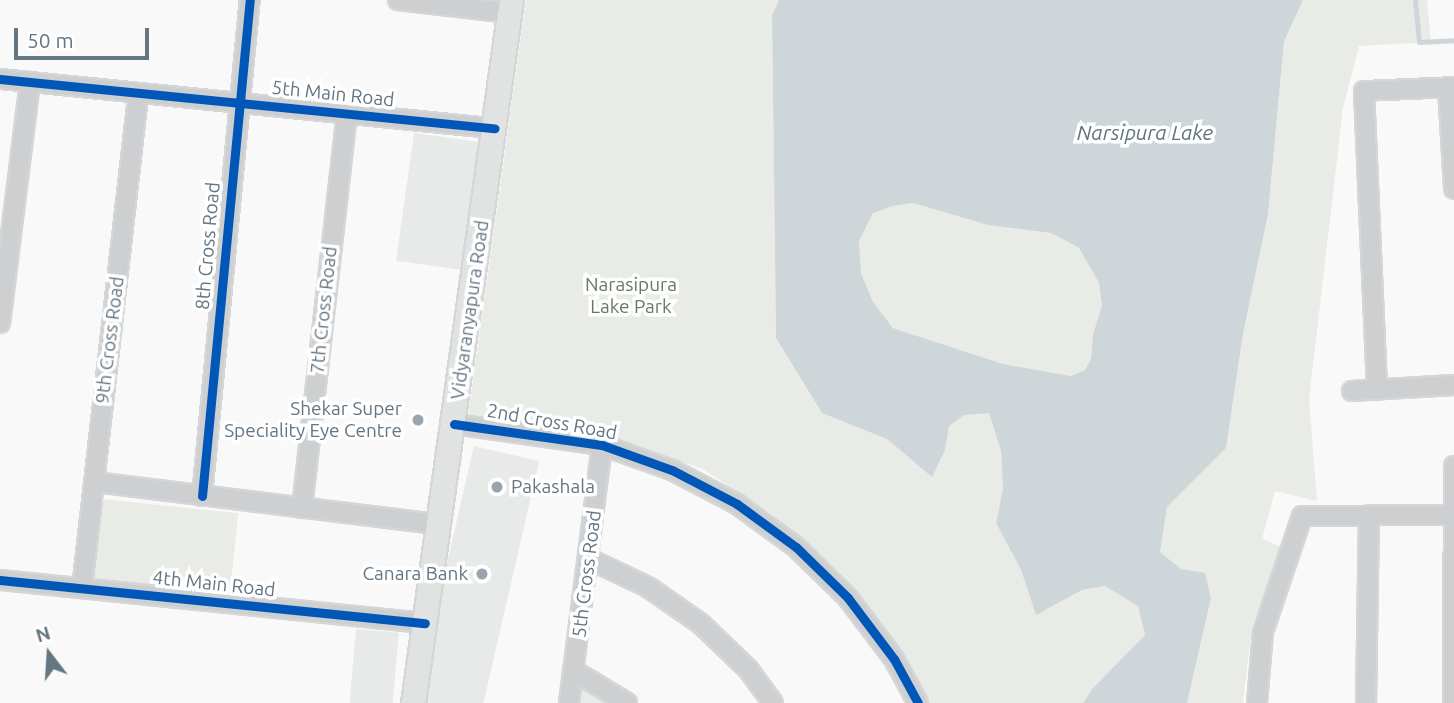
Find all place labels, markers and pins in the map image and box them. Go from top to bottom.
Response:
place label: Shekar Super Speciality Eye Centre [224,398,402,442]
marker: Shekar Super Speciality Eye Centre [408,410,428,430]
place label: Pakashala [511,476,595,498]
marker: Pakashala [489,479,505,495]
place label: Canara Bank [362,563,468,585]
marker: Canara Bank [474,566,490,582]

